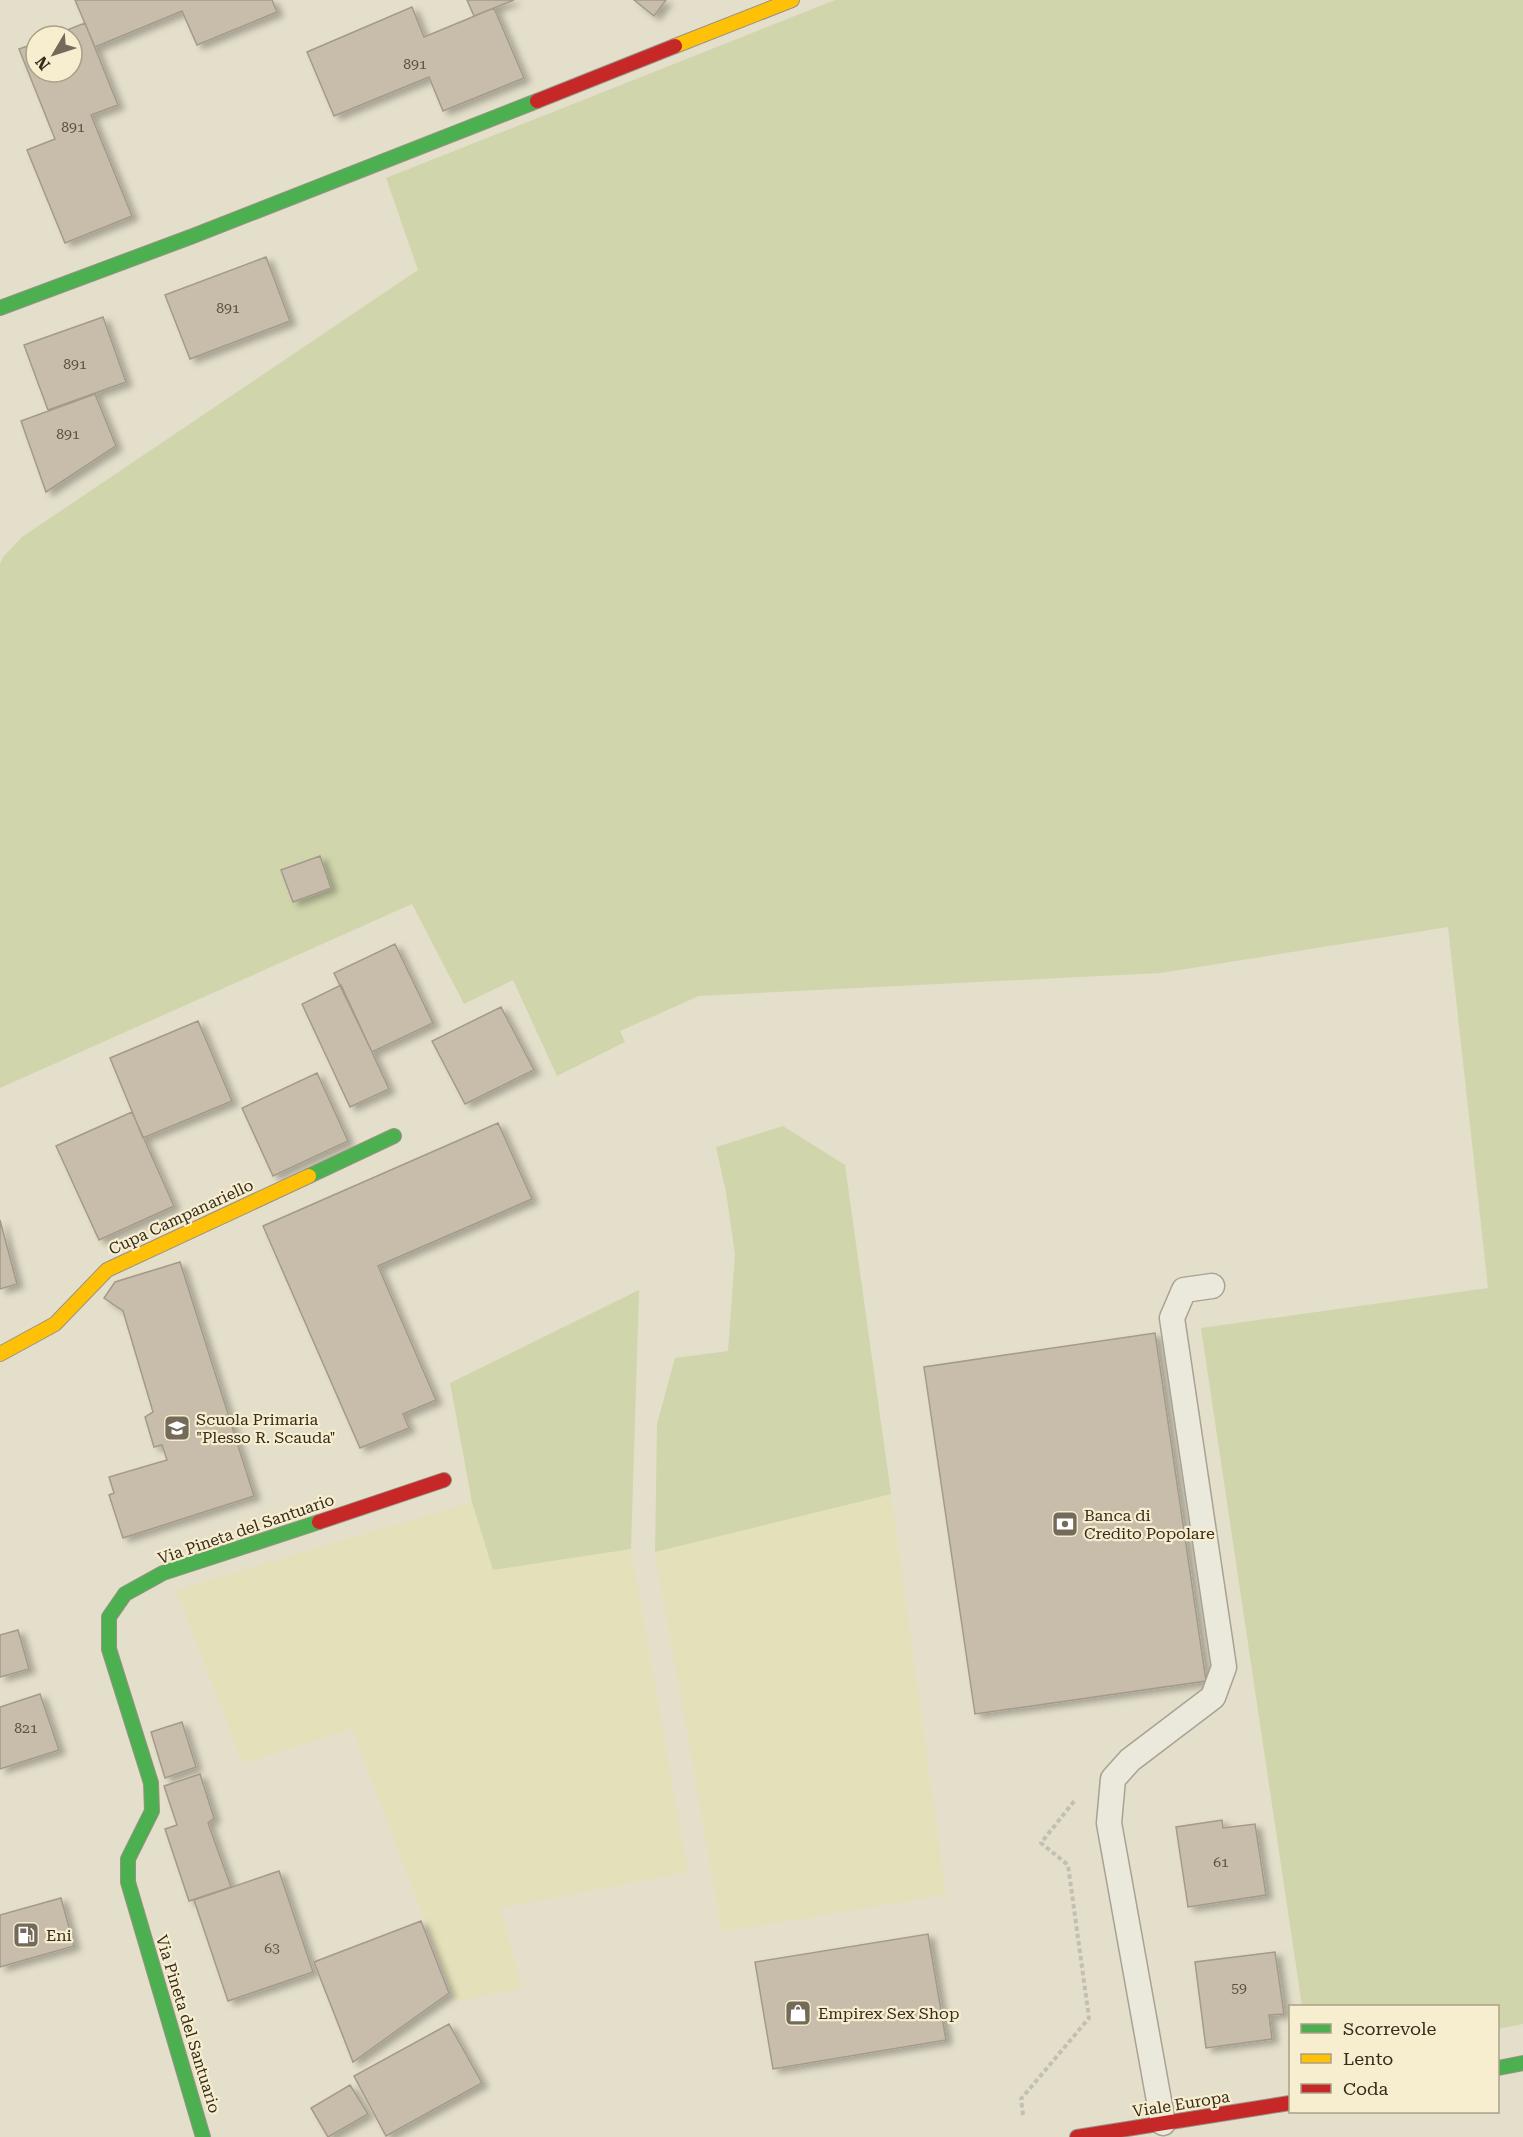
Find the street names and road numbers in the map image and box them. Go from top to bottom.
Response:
street label: Cupa Campanariello [106,1175,256,1259]
street label: Via Pineta del Santuario [155,1490,337,1568]
street label: Via Pineta del Santuario [152,1933,224,2115]
street label: Viale Europa [1131,2087,1231,2121]

